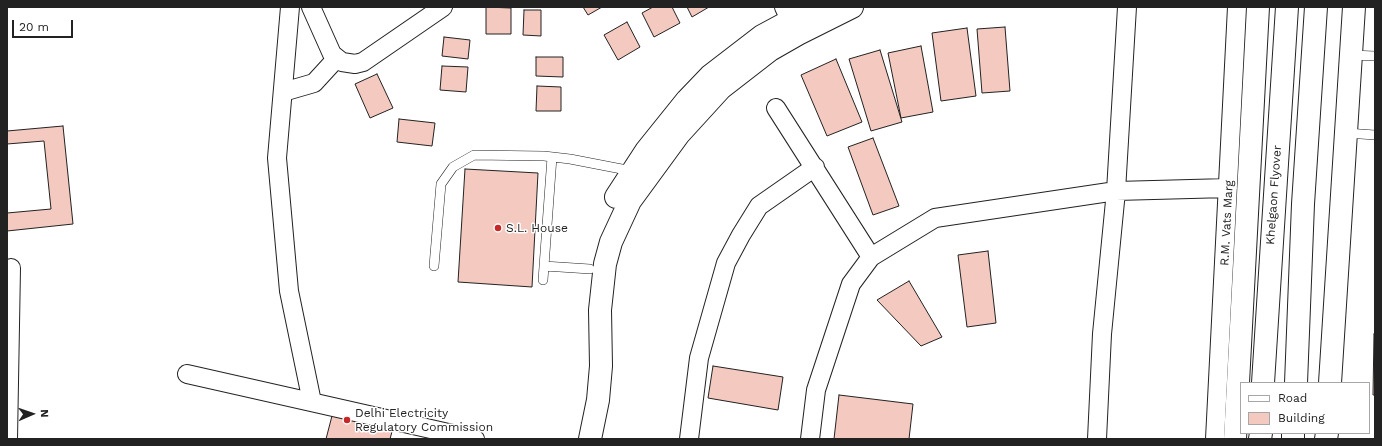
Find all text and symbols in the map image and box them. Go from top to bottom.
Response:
scale bar [14,12,75,38]
text: 20 m [19,20,49,34]
street label: Khelgaon Flyover [1263,145,1285,245]
street label: R.M. Vats Marg [1218,180,1236,266]
place label: S.L. House [506,221,568,235]
marker: S.L. House [493,223,503,233]
legend [1240,382,1370,434]
text: Road [1278,391,1307,405]
north arrow [12,394,52,434]
place label: Delhi Electricity Regulatory Commission [355,406,493,434]
text: N [38,409,51,418]
text: Building [1278,411,1325,425]
marker: Delhi Electricity Regulatory Commission [342,415,352,425]

